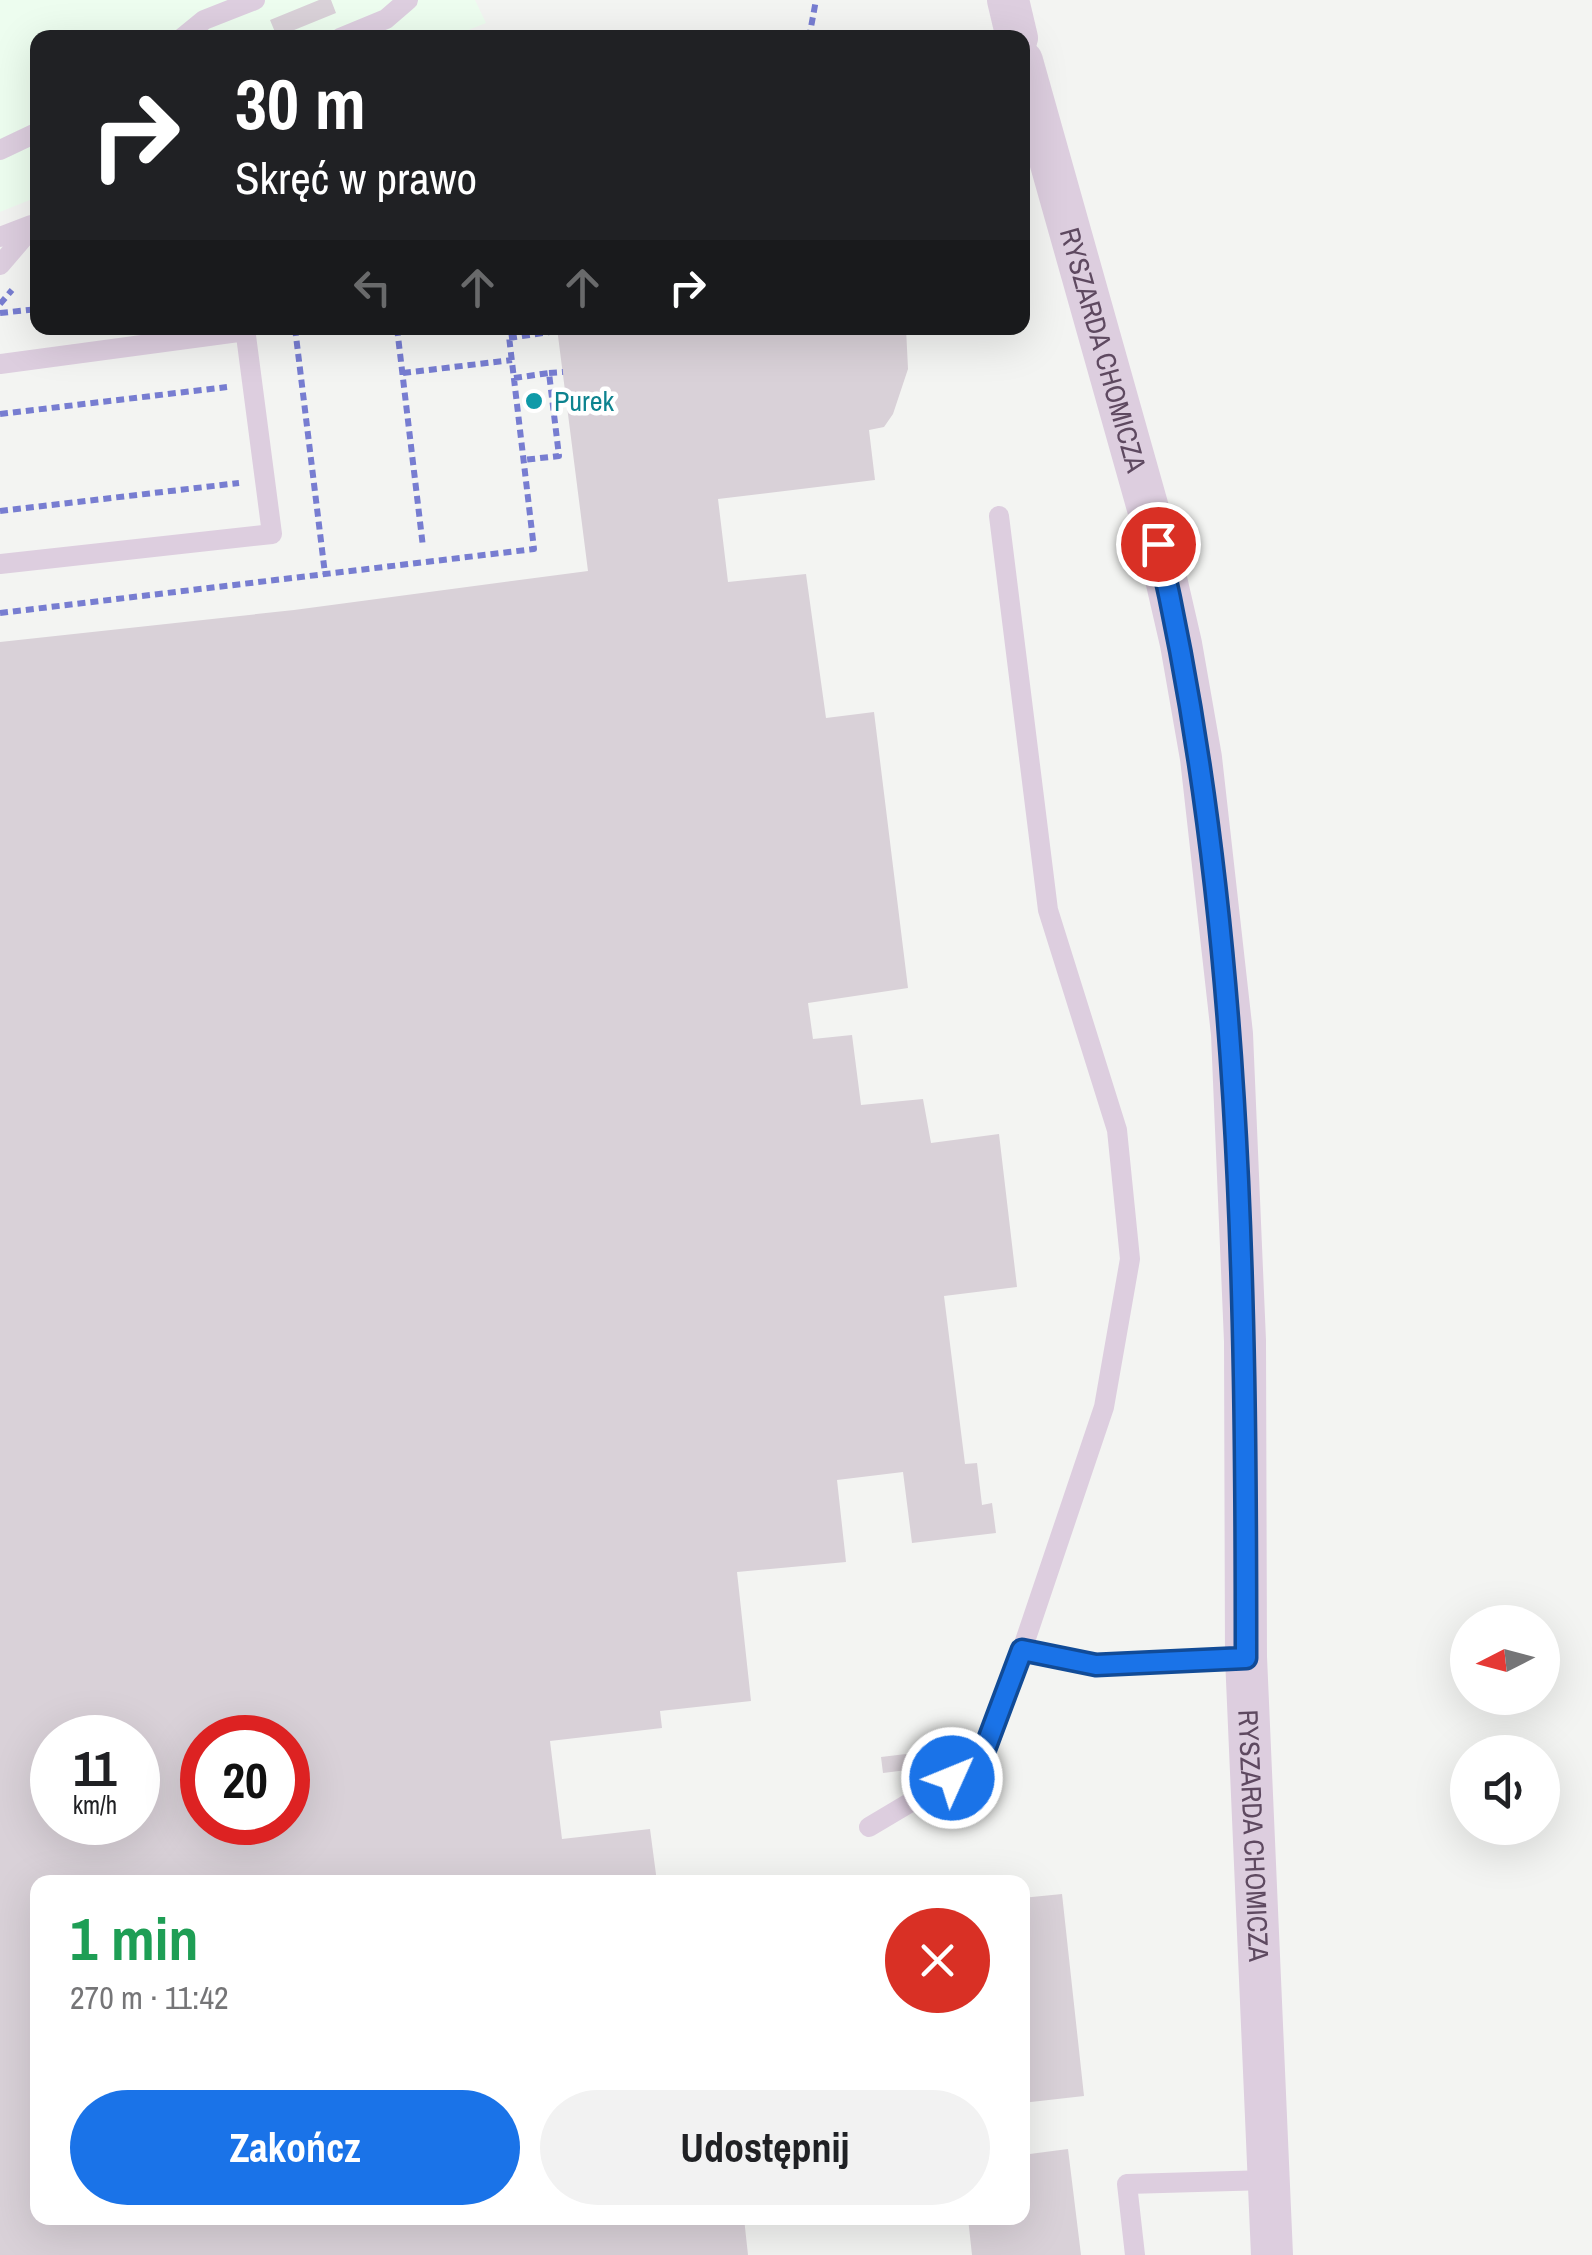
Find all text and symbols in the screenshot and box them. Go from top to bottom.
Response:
text: 30 m [235,57,366,151]
icon: right [70,70,200,200]
text: Skręć w prawo [235,147,477,208]
street label: RYSZARDA CHOMICZA [1051,223,1156,477]
icon: left [345,260,400,315]
icon: ahead [450,260,505,315]
icon: ahead [555,260,610,315]
icon: right [660,260,715,315]
place label: Purek [554,382,614,420]
marker: Purek [523,390,545,412]
pin [1116,502,1201,587]
icon: arrive [1131,517,1186,572]
north arrow [1450,1605,1560,1715]
map controls [1450,1605,1560,1845]
street label: RYSZARDA CHOMICZA [1229,1709,1278,1963]
speed limit sign: 20 [180,1715,310,1845]
position arrow [900,1726,1004,1830]
text: 11 [73,1734,117,1802]
button: sound [1450,1735,1560,1845]
text: km/h [73,1788,117,1822]
text: 1 min [70,1898,199,1979]
button: close [885,1908,990,2013]
text: 270 m · 11:42 [70,1976,229,2019]
button: Zakończ [70,2090,520,2205]
button: Udostępnij [540,2090,990,2205]

